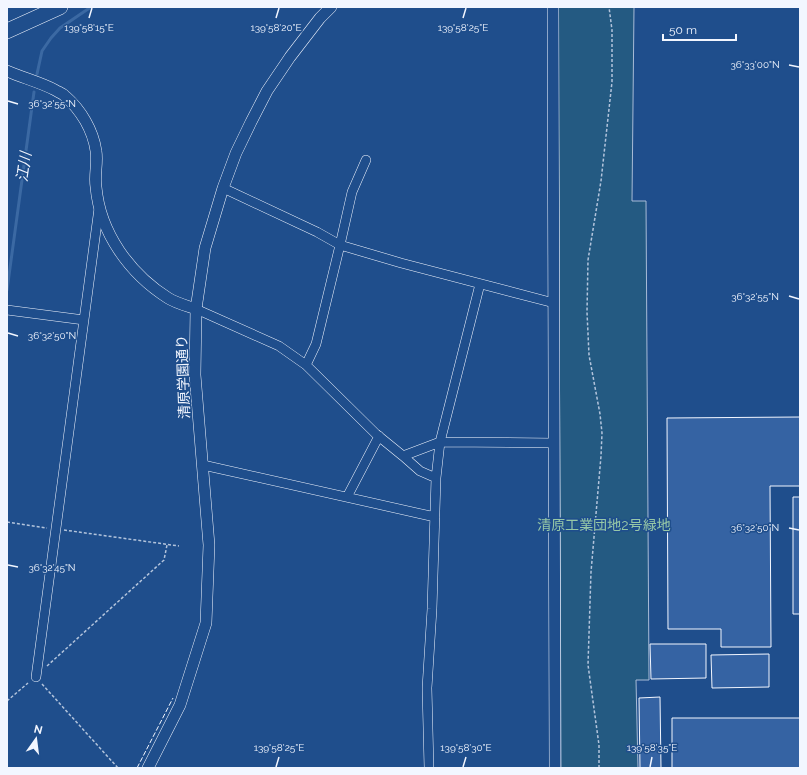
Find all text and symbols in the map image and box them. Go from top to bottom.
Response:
scale bar [663,16,736,42]
text: 139°58'15"E [64,22,114,33]
text: 139°58'20"E [250,22,302,33]
text: 139°58'25"E [438,22,488,33]
text: 50 m [669,23,697,37]
text: 36°33'00"N [730,59,780,70]
text: 36°32'55"N [28,98,76,109]
water label: 江川 [13,149,35,183]
text: 36°32'55"N [731,291,779,302]
text: 36°32'50"N [28,330,76,341]
street label: 清原学園通り [174,335,192,419]
park label: 清原工業団地2号緑地 [537,517,671,533]
text: 36°32'50"N [731,522,779,533]
text: 36°32'45"N [28,562,76,573]
north arrow [16,719,56,759]
text: N [33,722,44,737]
text: 139°58'25"E [254,742,304,753]
text: 139°58'30"E [440,742,492,753]
text: 139°58'35"E [627,742,677,753]

